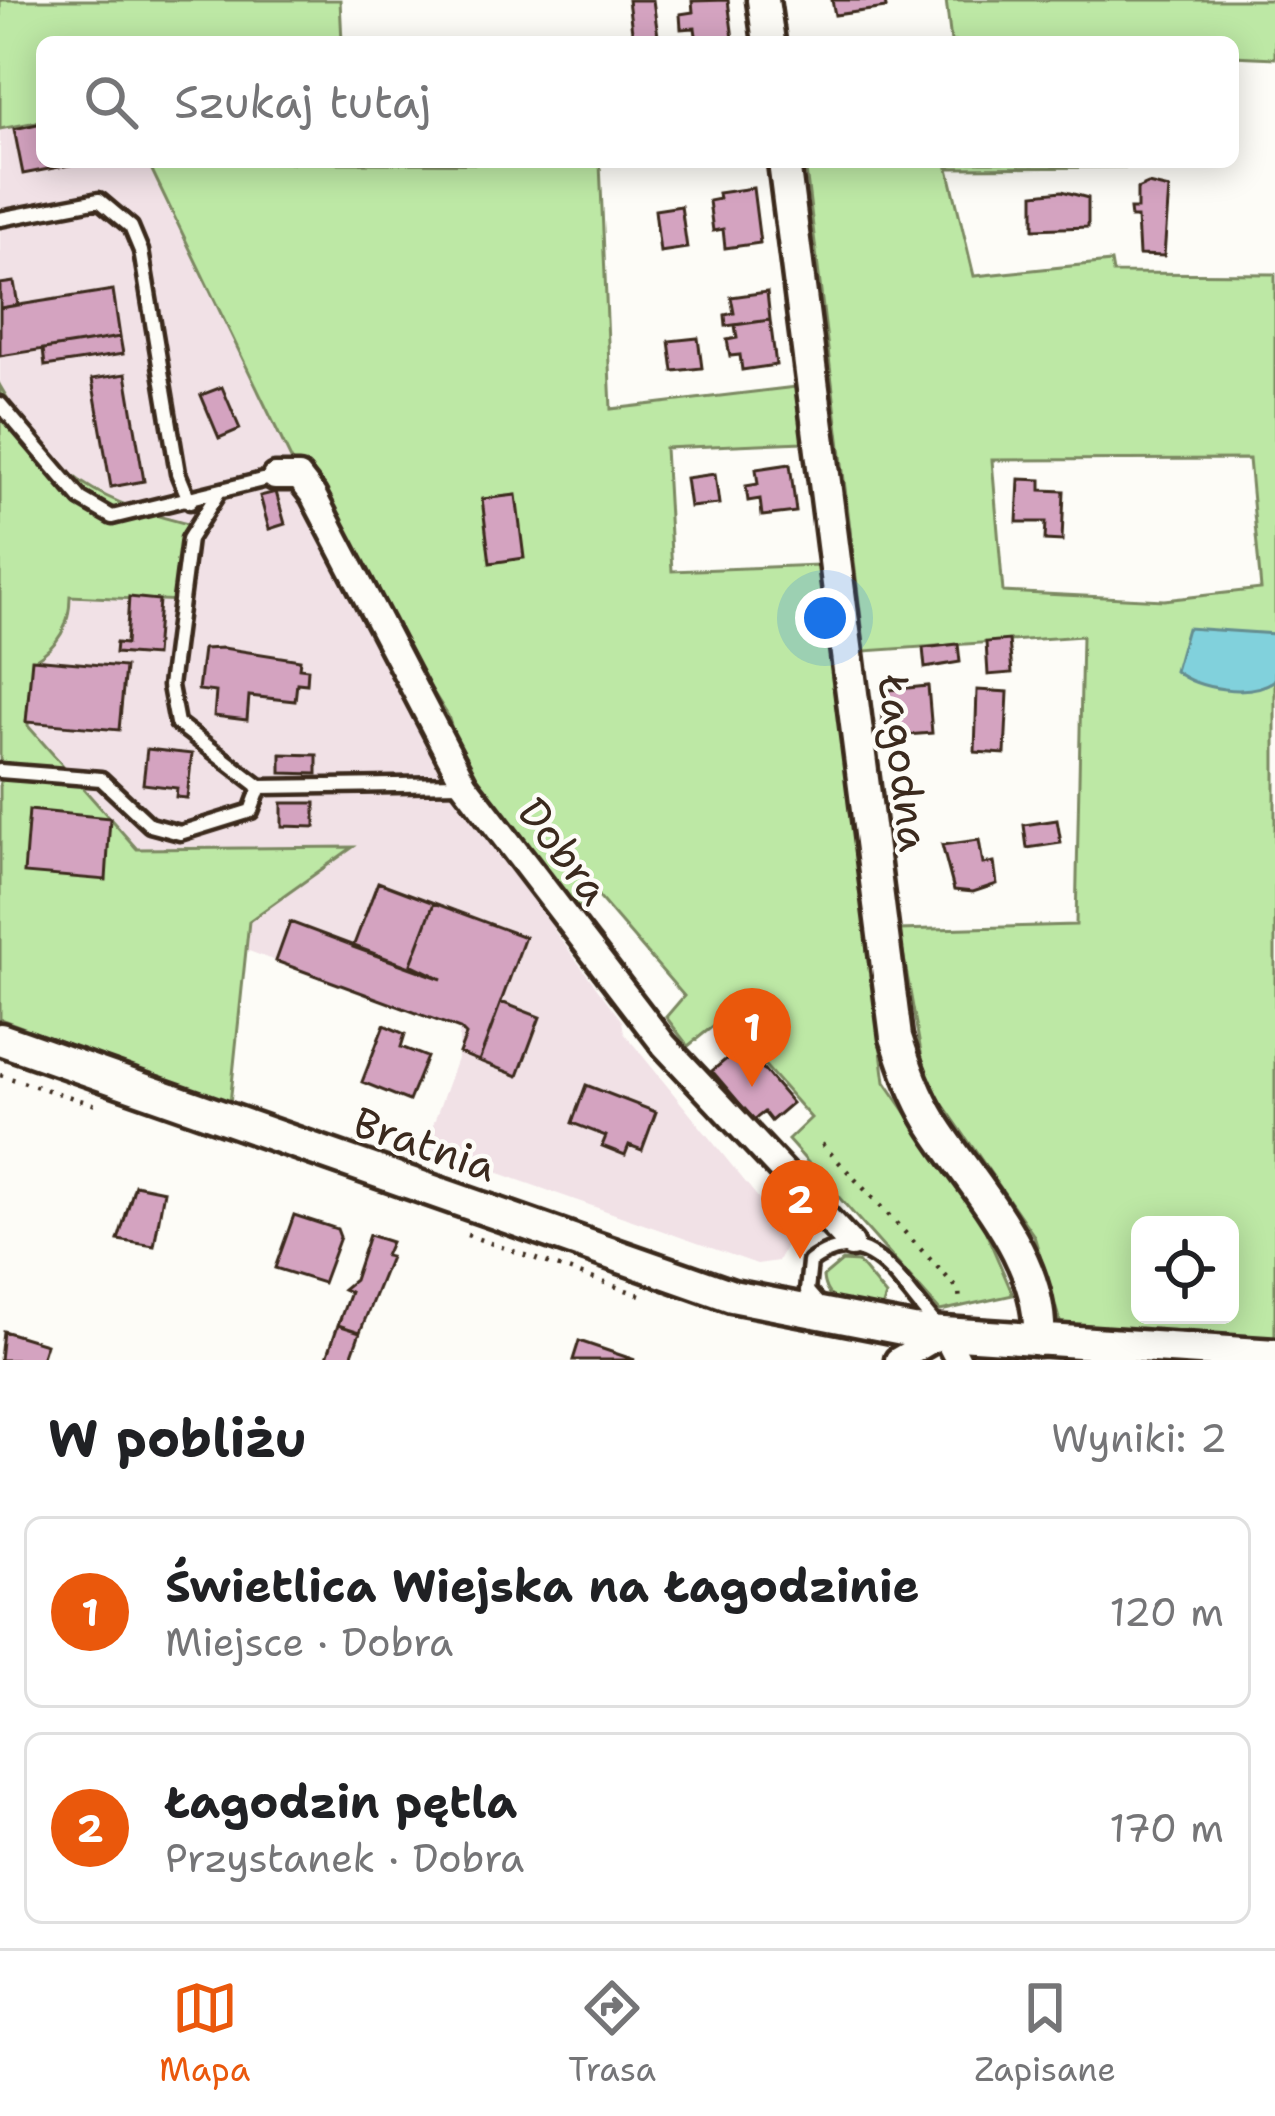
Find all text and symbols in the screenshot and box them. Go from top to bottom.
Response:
search box [36,36,1239,168]
icon: search [78,69,144,135]
text: Szukaj tutaj [174,72,431,132]
your location [795,588,855,648]
street label: Łagodna [865,671,943,854]
street label: Dobra [506,786,622,916]
pin: 1 [713,988,791,1087]
street label: Bratnia [346,1094,504,1194]
pin: 2 [761,1160,839,1259]
map controls [1131,1216,1239,1324]
button: locate [1131,1216,1239,1324]
text: W pobliżu [48,1404,307,1472]
text: Wyniki: 2 [1051,1412,1227,1464]
text: Świetlica Wiejska na Łagodzinie [165,1556,920,1616]
text: 1 [81,1586,99,1638]
text: 120 m [1109,1586,1224,1638]
text: Miejsce · Dobra [165,1616,453,1668]
text: Łagodzin pętla [165,1772,517,1832]
text: 2 [76,1802,104,1854]
text: 170 m [1109,1802,1224,1854]
text: Przystanek · Dobra [165,1832,524,1884]
tab: Mapa [159,1975,250,2092]
tab: Trasa [568,1975,656,2092]
tab: Zapisane [974,1975,1116,2092]

